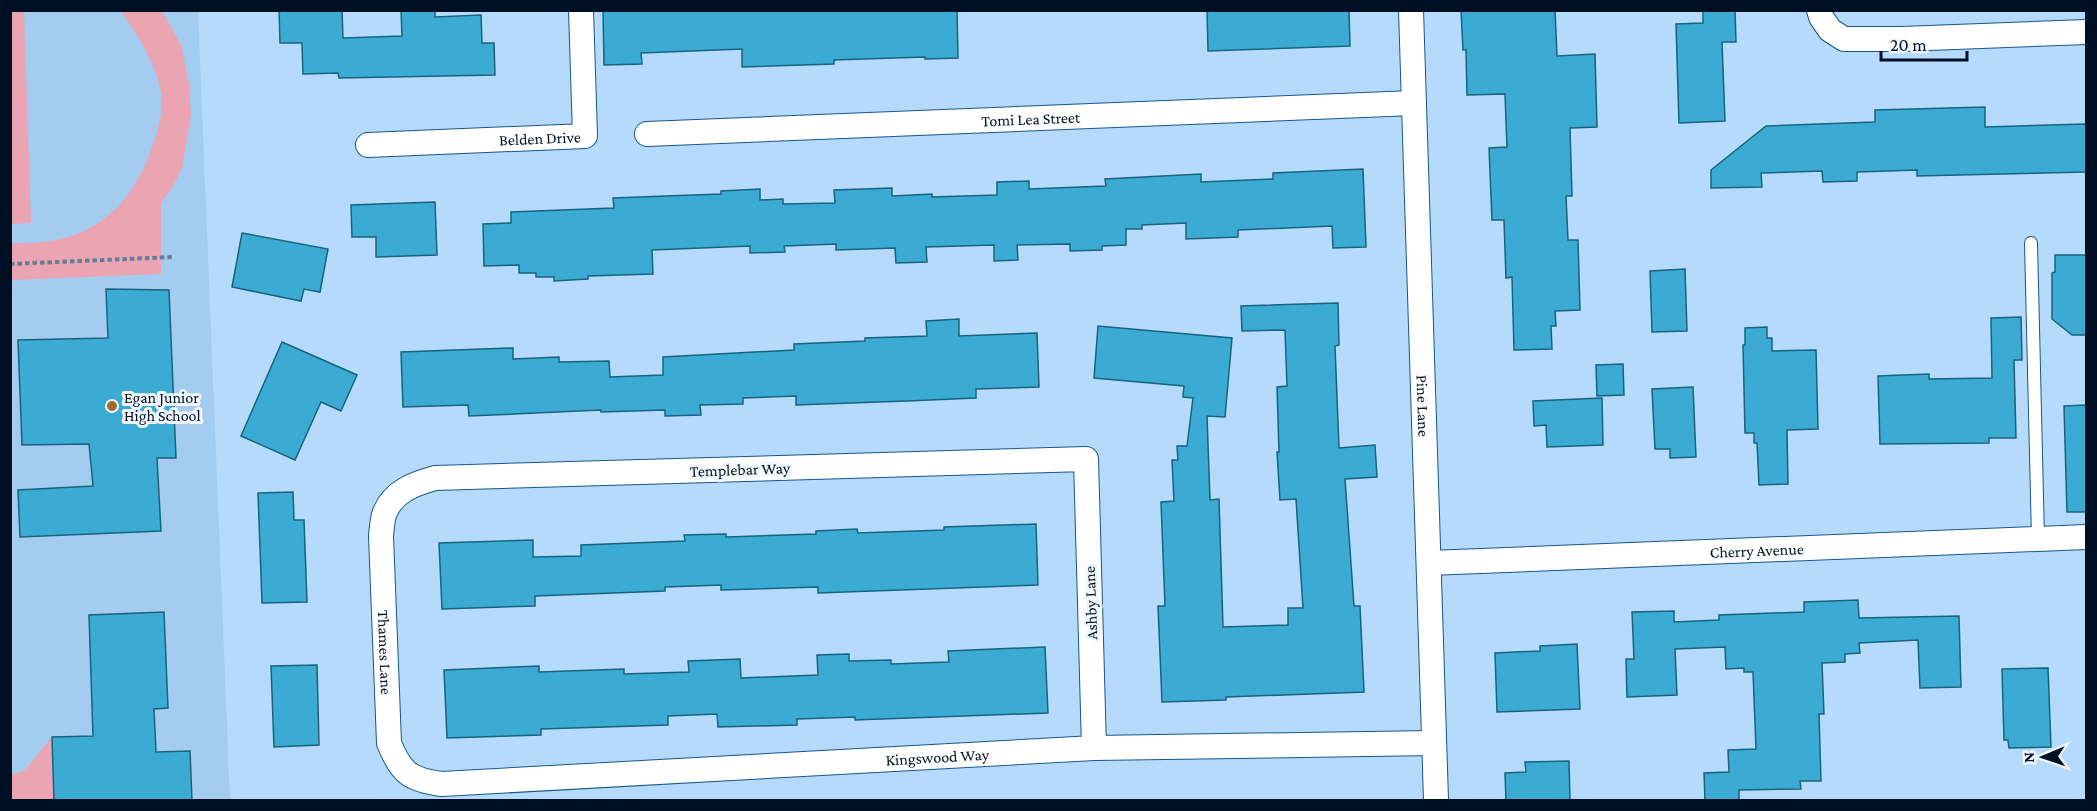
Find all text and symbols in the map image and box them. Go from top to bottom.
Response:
scale bar [1881,24,1966,62]
text: 20 m [1890,35,1927,55]
street label: Tomi Lea Street [981,108,1081,129]
street label: Belden Drive [499,128,581,149]
street label: Pine Lane [1414,375,1432,437]
place label: Egan Junior High School [124,389,201,425]
marker: Egan Junior High School [105,399,119,413]
street label: Templebar Way [690,459,791,481]
street label: Cherry Avenue [1709,540,1804,561]
street label: Ashby Lane [1081,566,1101,640]
street label: Thames Lane [375,610,395,695]
north arrow [2013,727,2073,787]
street label: Kingswood Way [885,746,990,768]
text: N [2020,752,2037,763]

